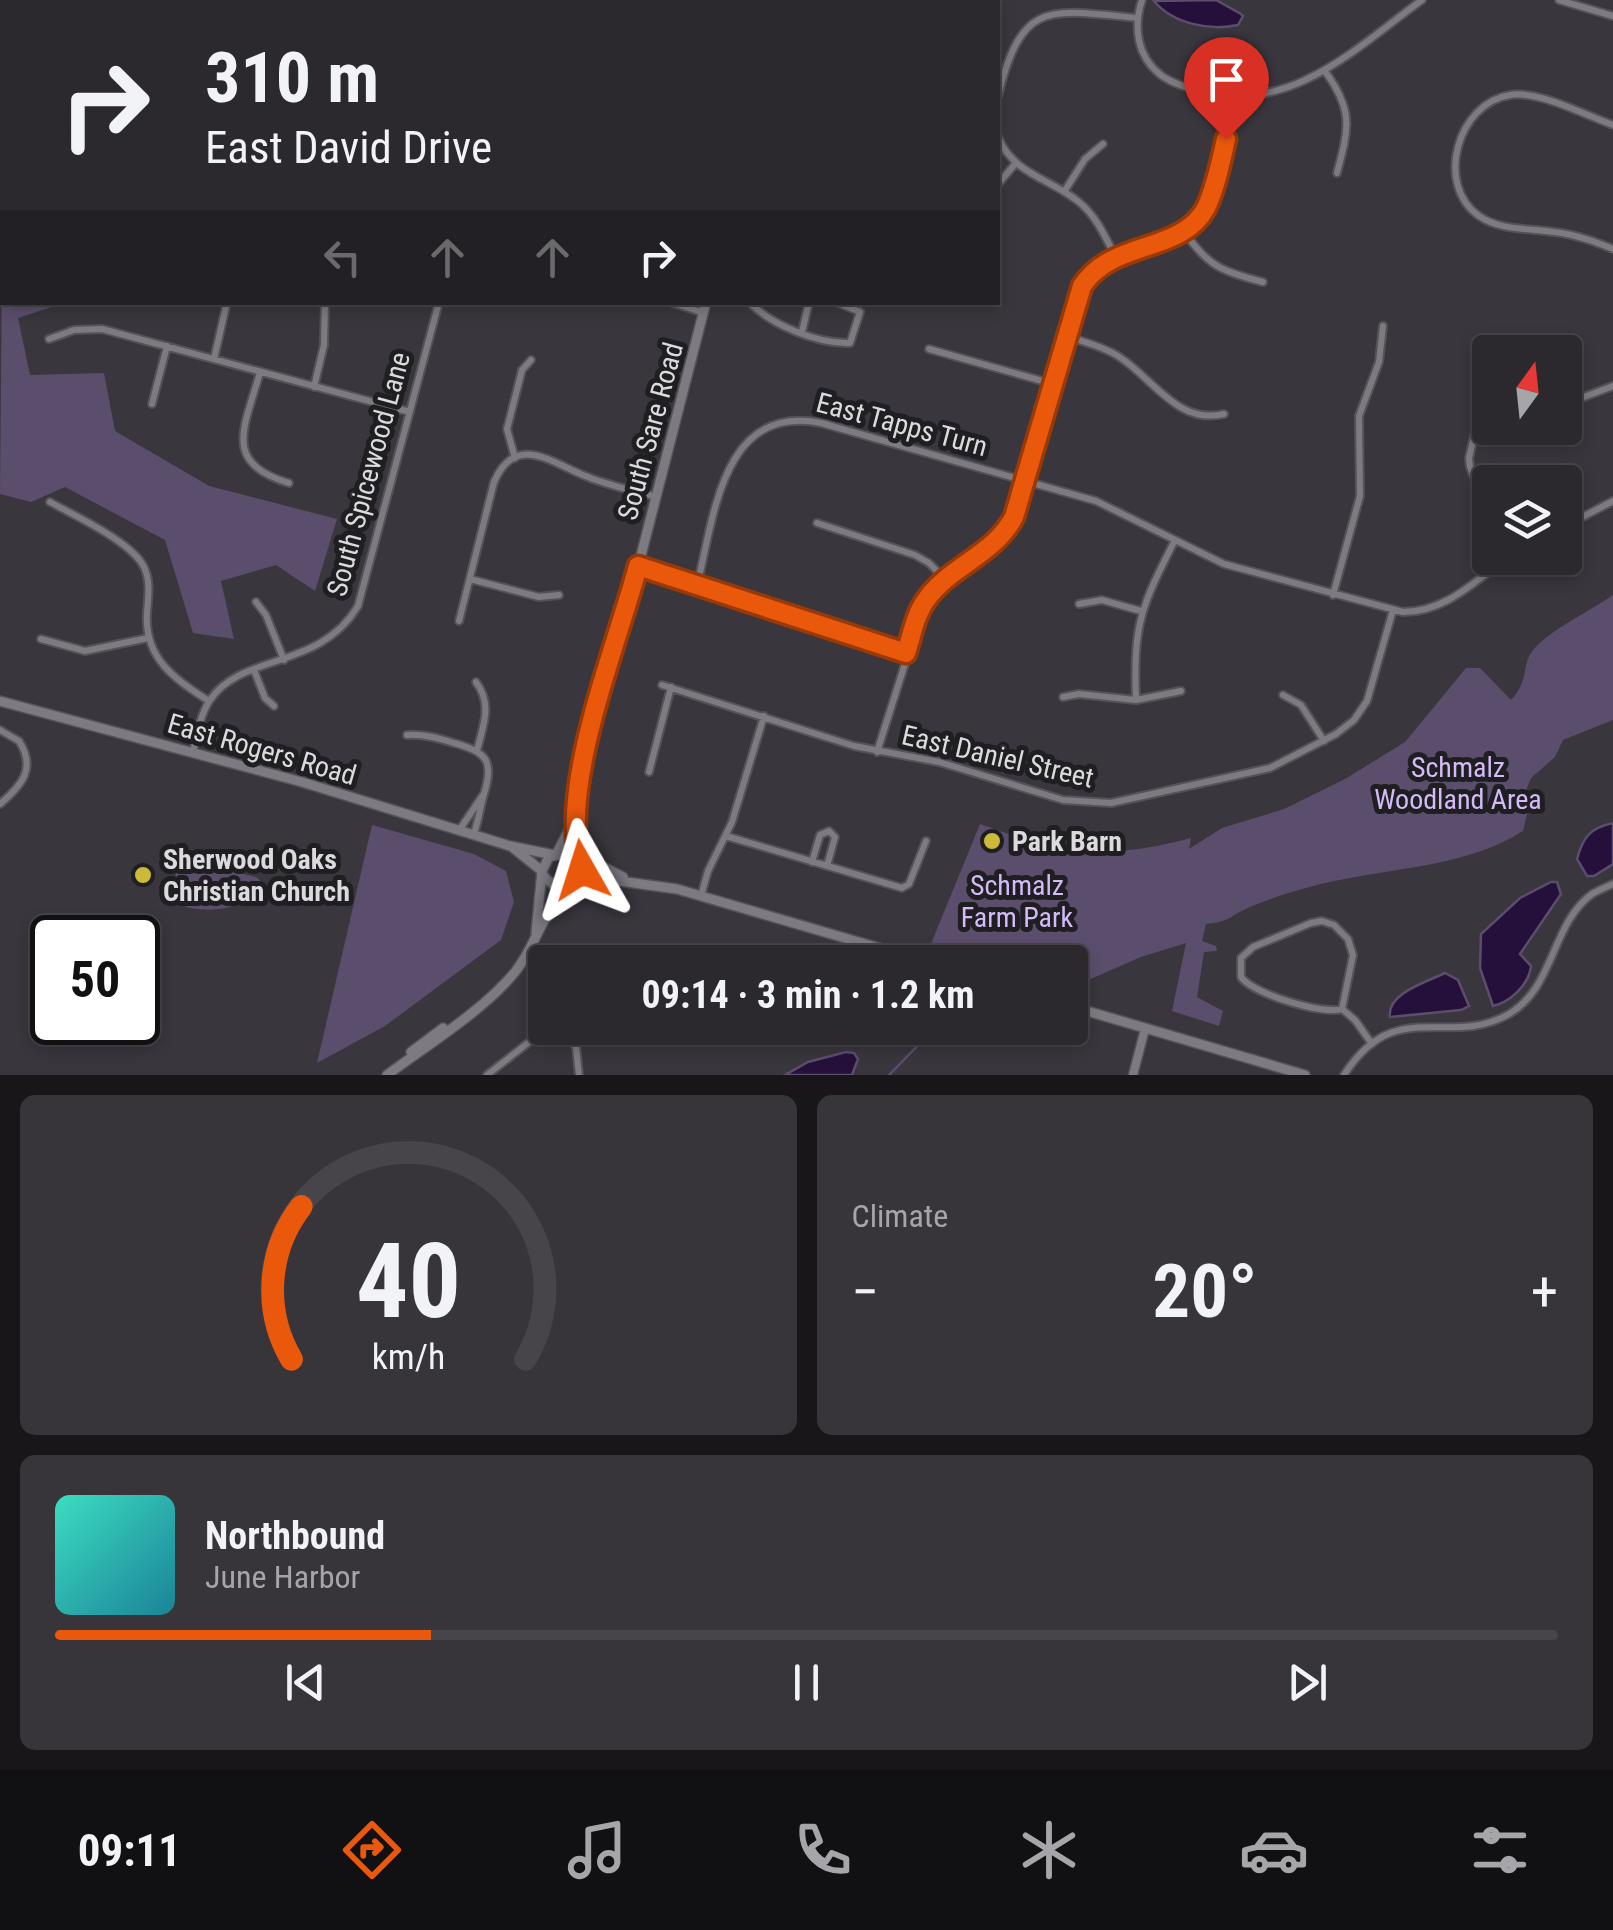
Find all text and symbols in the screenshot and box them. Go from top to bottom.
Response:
text: 310 m [205,37,379,119]
pin [1184,37,1269,140]
icon: right [40,40,170,170]
icon: arrive [1199,52,1254,107]
text: East David Drive [205,121,492,174]
icon: left [315,230,370,285]
icon: ahead [420,230,475,285]
icon: ahead [525,230,580,285]
icon: right [630,230,685,285]
north arrow [1472,335,1582,445]
map controls [1472,335,1582,575]
street label: South Sare Road [611,339,690,523]
street label: South Spicewood Lane [320,349,417,600]
street label: East Tapps Turn [813,386,991,463]
button: layers [1472,465,1582,575]
street label: East Rogers Road [164,707,360,792]
street label: East Daniel Street [899,718,1097,795]
park label: Schmalz Woodland Area [1374,751,1542,816]
position arrow [530,818,634,922]
place label: Park Barn [1012,825,1122,858]
marker: Park Barn [981,830,1003,852]
place label: Sherwood Oaks Christian Church [163,843,350,908]
marker: Sherwood Oaks Christian Church [132,864,154,886]
park label: Schmalz Farm Park [961,869,1074,934]
speed limit sign: 50 [30,915,160,1045]
text: 09:14 · 3 min · 1.2 km [642,973,974,1017]
text: Climate [852,1197,948,1235]
text: 40 [356,1221,461,1342]
text: 20° [1152,1247,1257,1335]
text: − [852,1260,879,1324]
text: + [1531,1260,1558,1324]
text: km/h [371,1336,445,1378]
text: Northbound [205,1514,385,1558]
text: June Harbor [205,1558,360,1596]
icon: previous [278,1655,333,1710]
icon: pause [779,1655,834,1710]
icon: next [1280,1655,1335,1710]
icon: directions [337,1815,407,1885]
icon: music [562,1815,632,1885]
icon: phone [788,1815,858,1885]
icon: climate [1014,1815,1084,1885]
icon: car [1239,1815,1309,1885]
icon: filters [1465,1815,1535,1885]
text: 09:11 [78,1824,181,1877]

